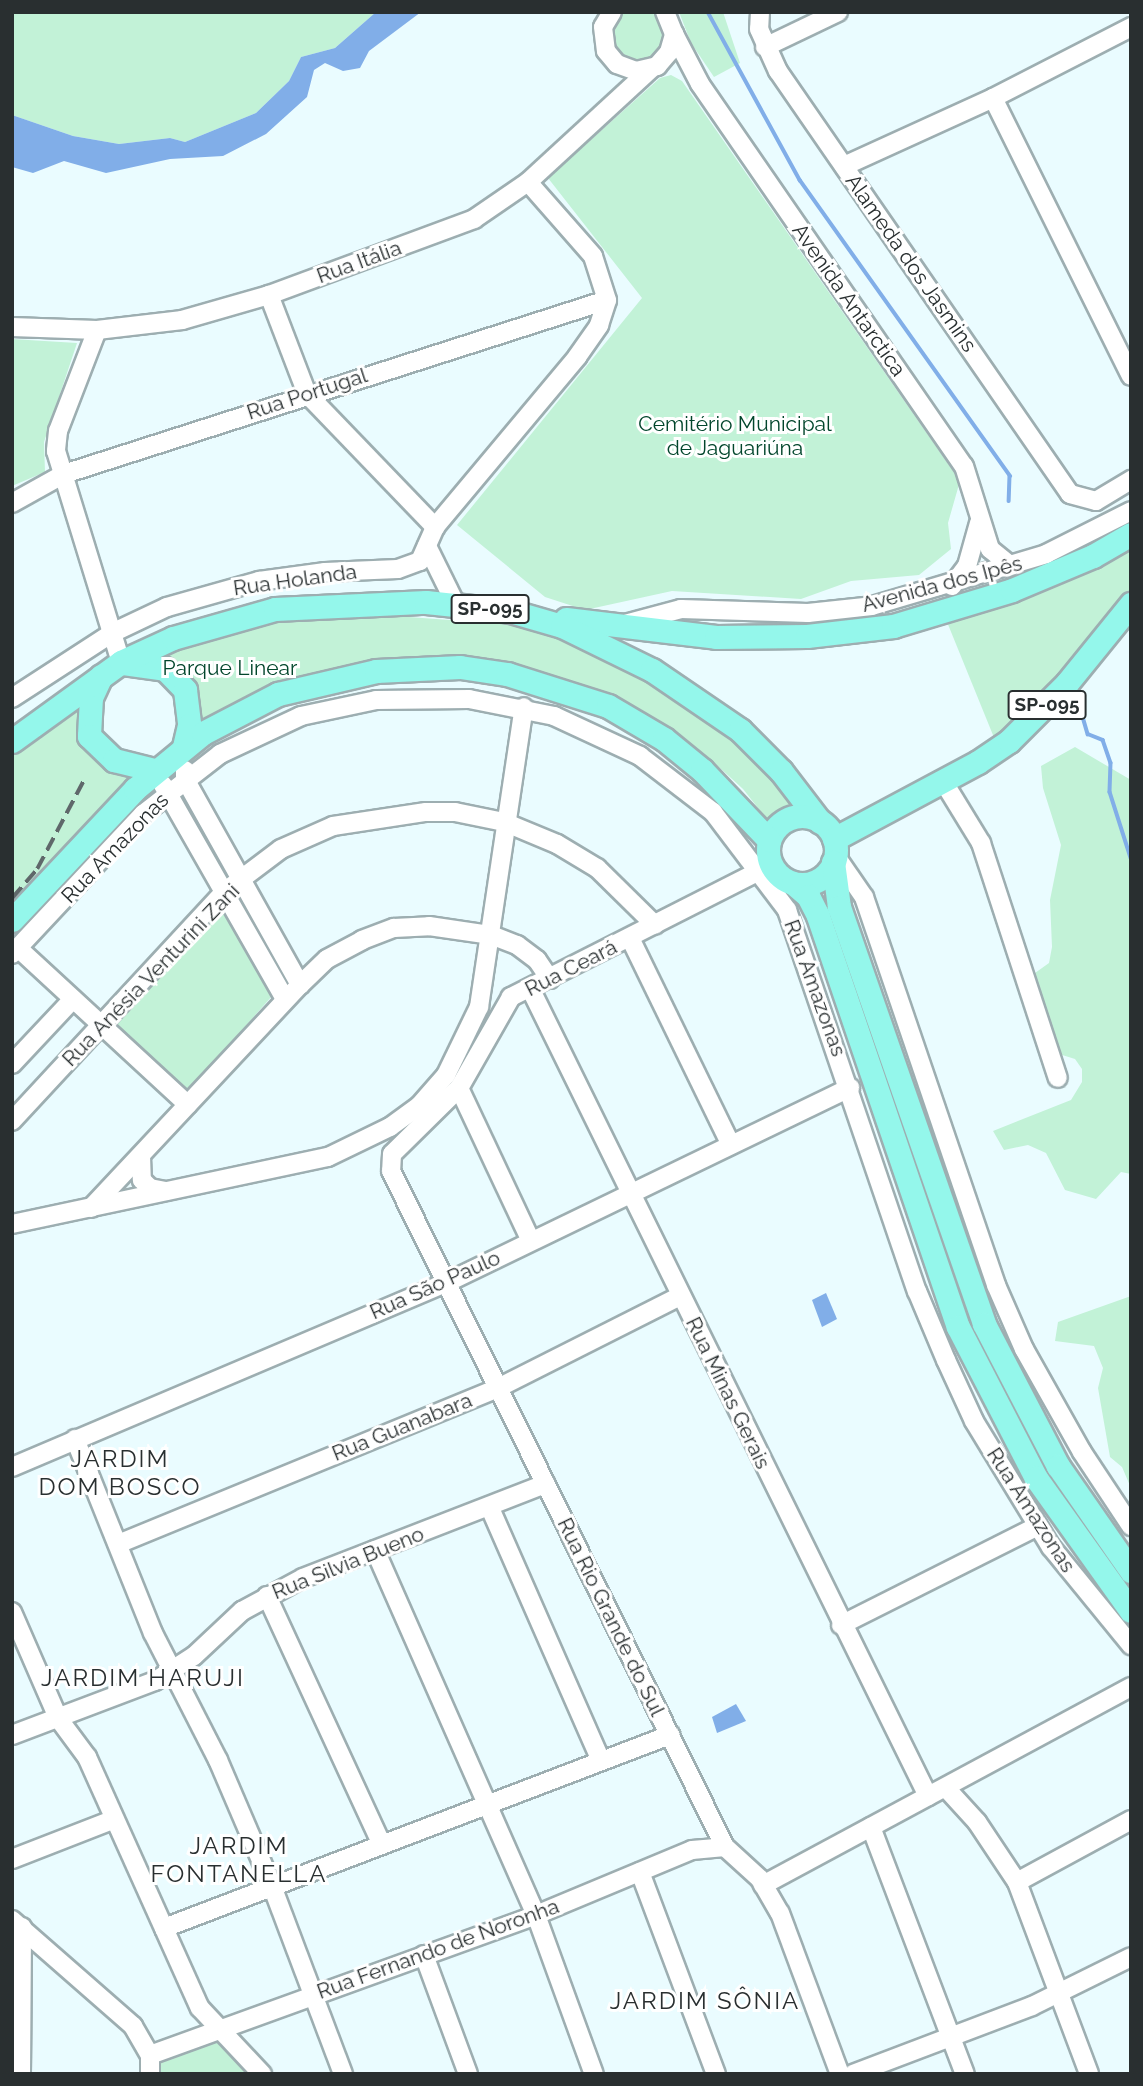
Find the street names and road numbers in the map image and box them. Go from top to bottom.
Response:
street label: Alameda dos Jasmins [840,169,982,357]
street label: Avenida Antarctica [787,219,911,381]
street label: Rua Itália [313,235,405,289]
street label: Rua Portugal [244,363,370,425]
street label: Avenida dos Ipês [859,550,1025,618]
street label: Rua Holanda [232,559,358,601]
road number: SP-095 [450,594,530,624]
road number: SP-095 [1007,690,1087,720]
street label: Rua Amazonas [56,787,174,909]
street label: Rua Anésia Venturini Zani [57,878,245,1072]
street label: Rua Amazonas [779,916,851,1060]
street label: Rua Ceará [521,934,621,1002]
street label: Rua São Paulo [366,1245,504,1325]
street label: Rua Minas Gerais [680,1313,776,1473]
street label: Rua Guanabara [328,1387,476,1467]
street label: Rua Amazonas [981,1443,1081,1577]
street label: Rua Rio Grande do Sul [552,1514,670,1720]
street label: Rua Silvia Bueno [268,1521,428,1605]
street label: Rua Fernando de Noronha [314,1893,562,2005]

